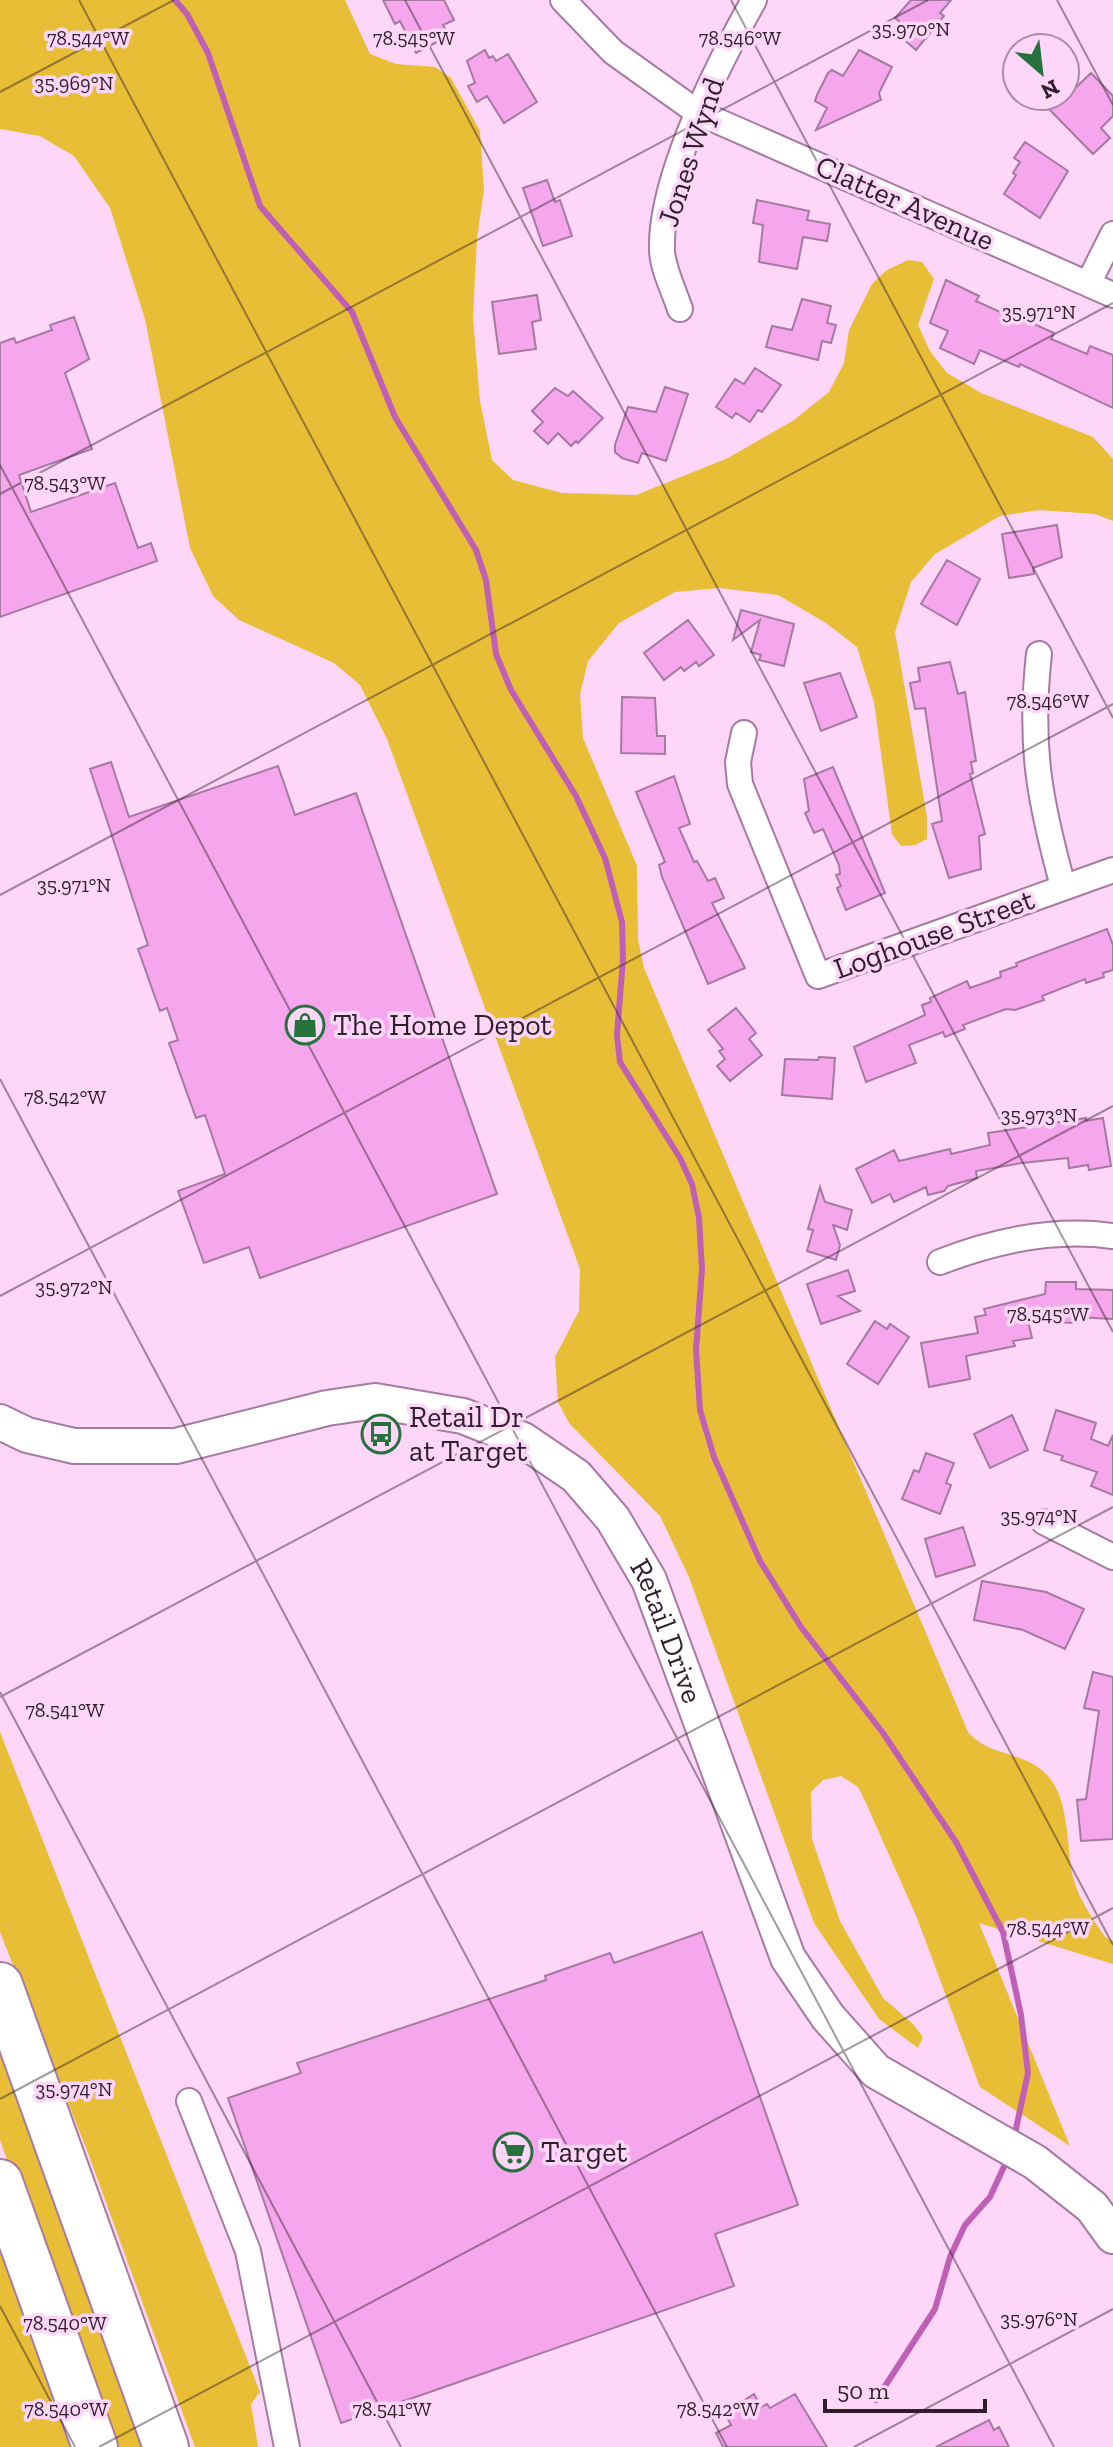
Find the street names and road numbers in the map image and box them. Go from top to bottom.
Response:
street label: Jones Wynd [650,72,732,231]
street label: Clatter Avenue [810,148,1000,258]
street label: Loghouse Street [829,881,1039,987]
street label: Retail Drive [622,1552,711,1708]

